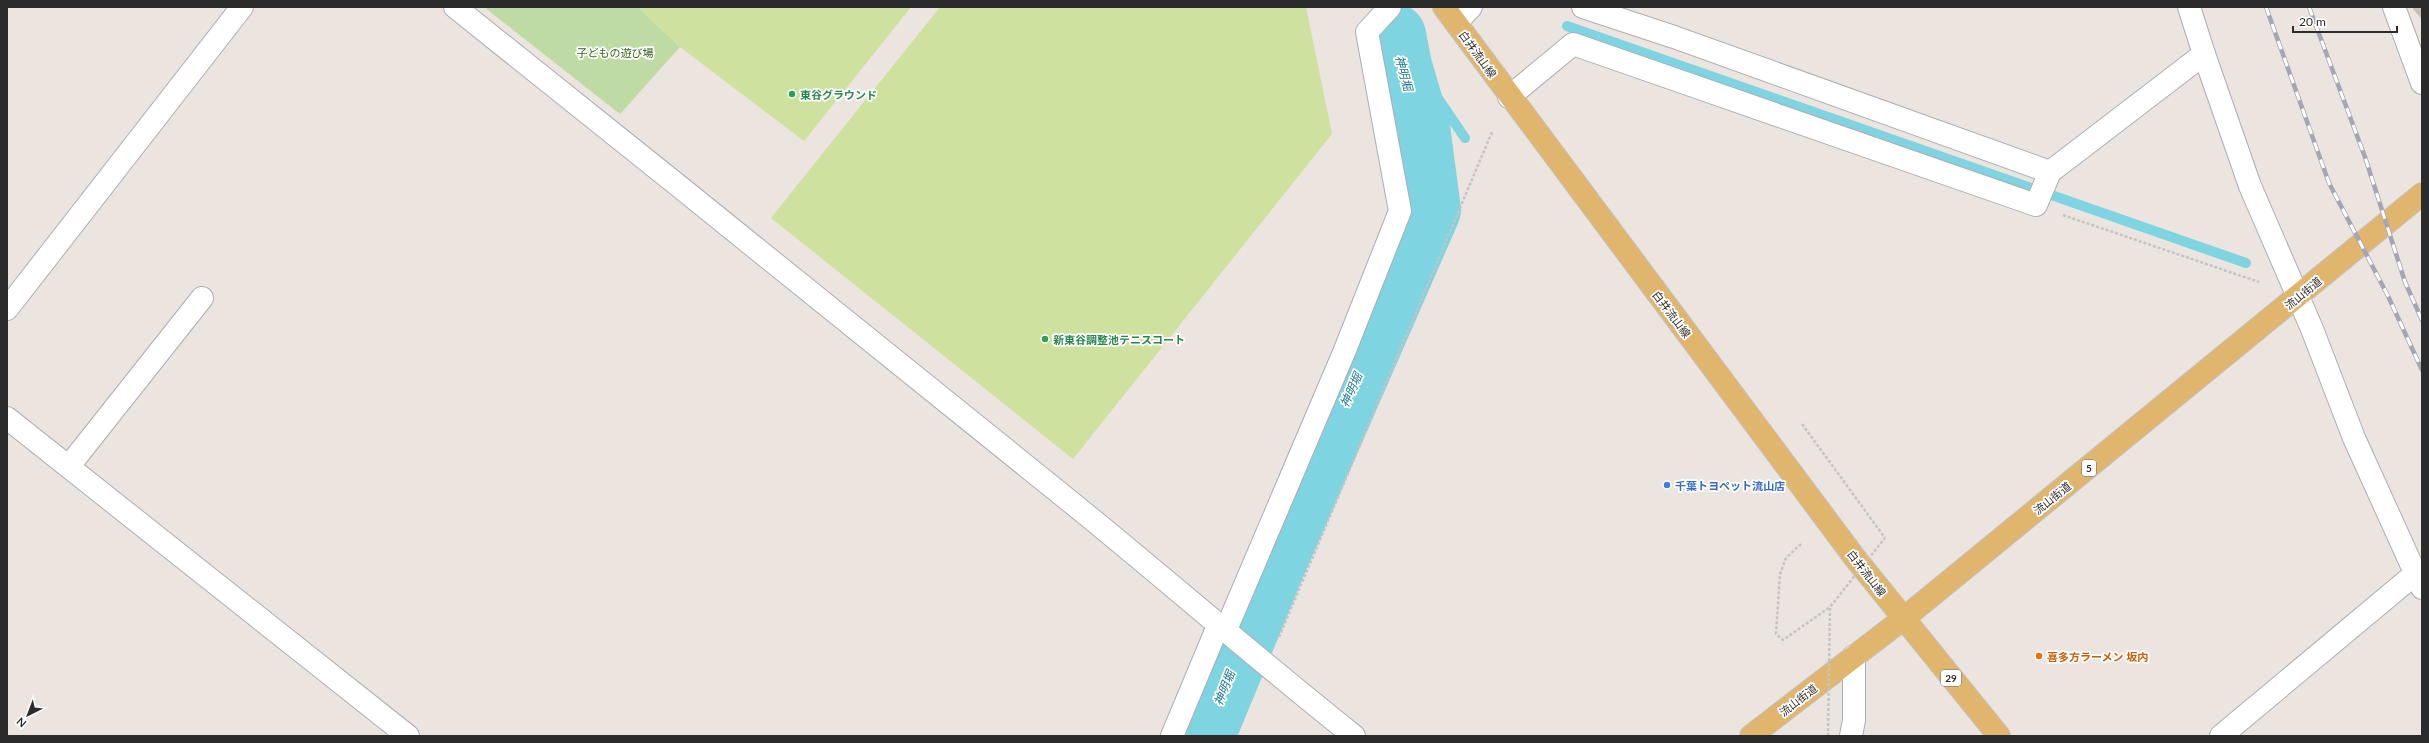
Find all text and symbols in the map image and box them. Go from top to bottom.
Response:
scale bar [2293,8,2397,34]
text: 20 m [2299,14,2326,29]
street label: 白井流山線 [1457,28,1499,80]
park label: 子どもの遊び場 [577,46,654,59]
water label: 神明堀 [1392,54,1416,94]
place label: 東谷グラウンド [800,88,877,101]
marker: 東谷グラウンド [787,89,797,99]
street label: 流山街道 [2282,274,2324,312]
street label: 白井流山線 [1650,288,1694,340]
place label: 新東谷調整池テニスコート [1053,333,1185,346]
marker: 新東谷調整池テニスコート [1040,334,1050,344]
water label: 神明堀 [1337,369,1366,410]
road number: 5 [2082,460,2096,476]
place label: 千葉トヨペット流山店 [1675,479,1785,492]
street label: 流山街道 [2031,479,2073,517]
marker: 千葉トヨペット流山店 [1662,480,1672,490]
street label: 白井流山線 [1845,547,1889,599]
place label: 喜多方ラーメン 坂内 [2047,650,2148,663]
marker: 喜多方ラーメン 坂内 [2034,651,2044,661]
water label: 神明堀 [1210,667,1238,708]
road number: 29 [1941,670,1961,686]
street label: 流山街道 [1777,681,1819,719]
north arrow [8,695,48,735]
text: N [13,715,28,730]

